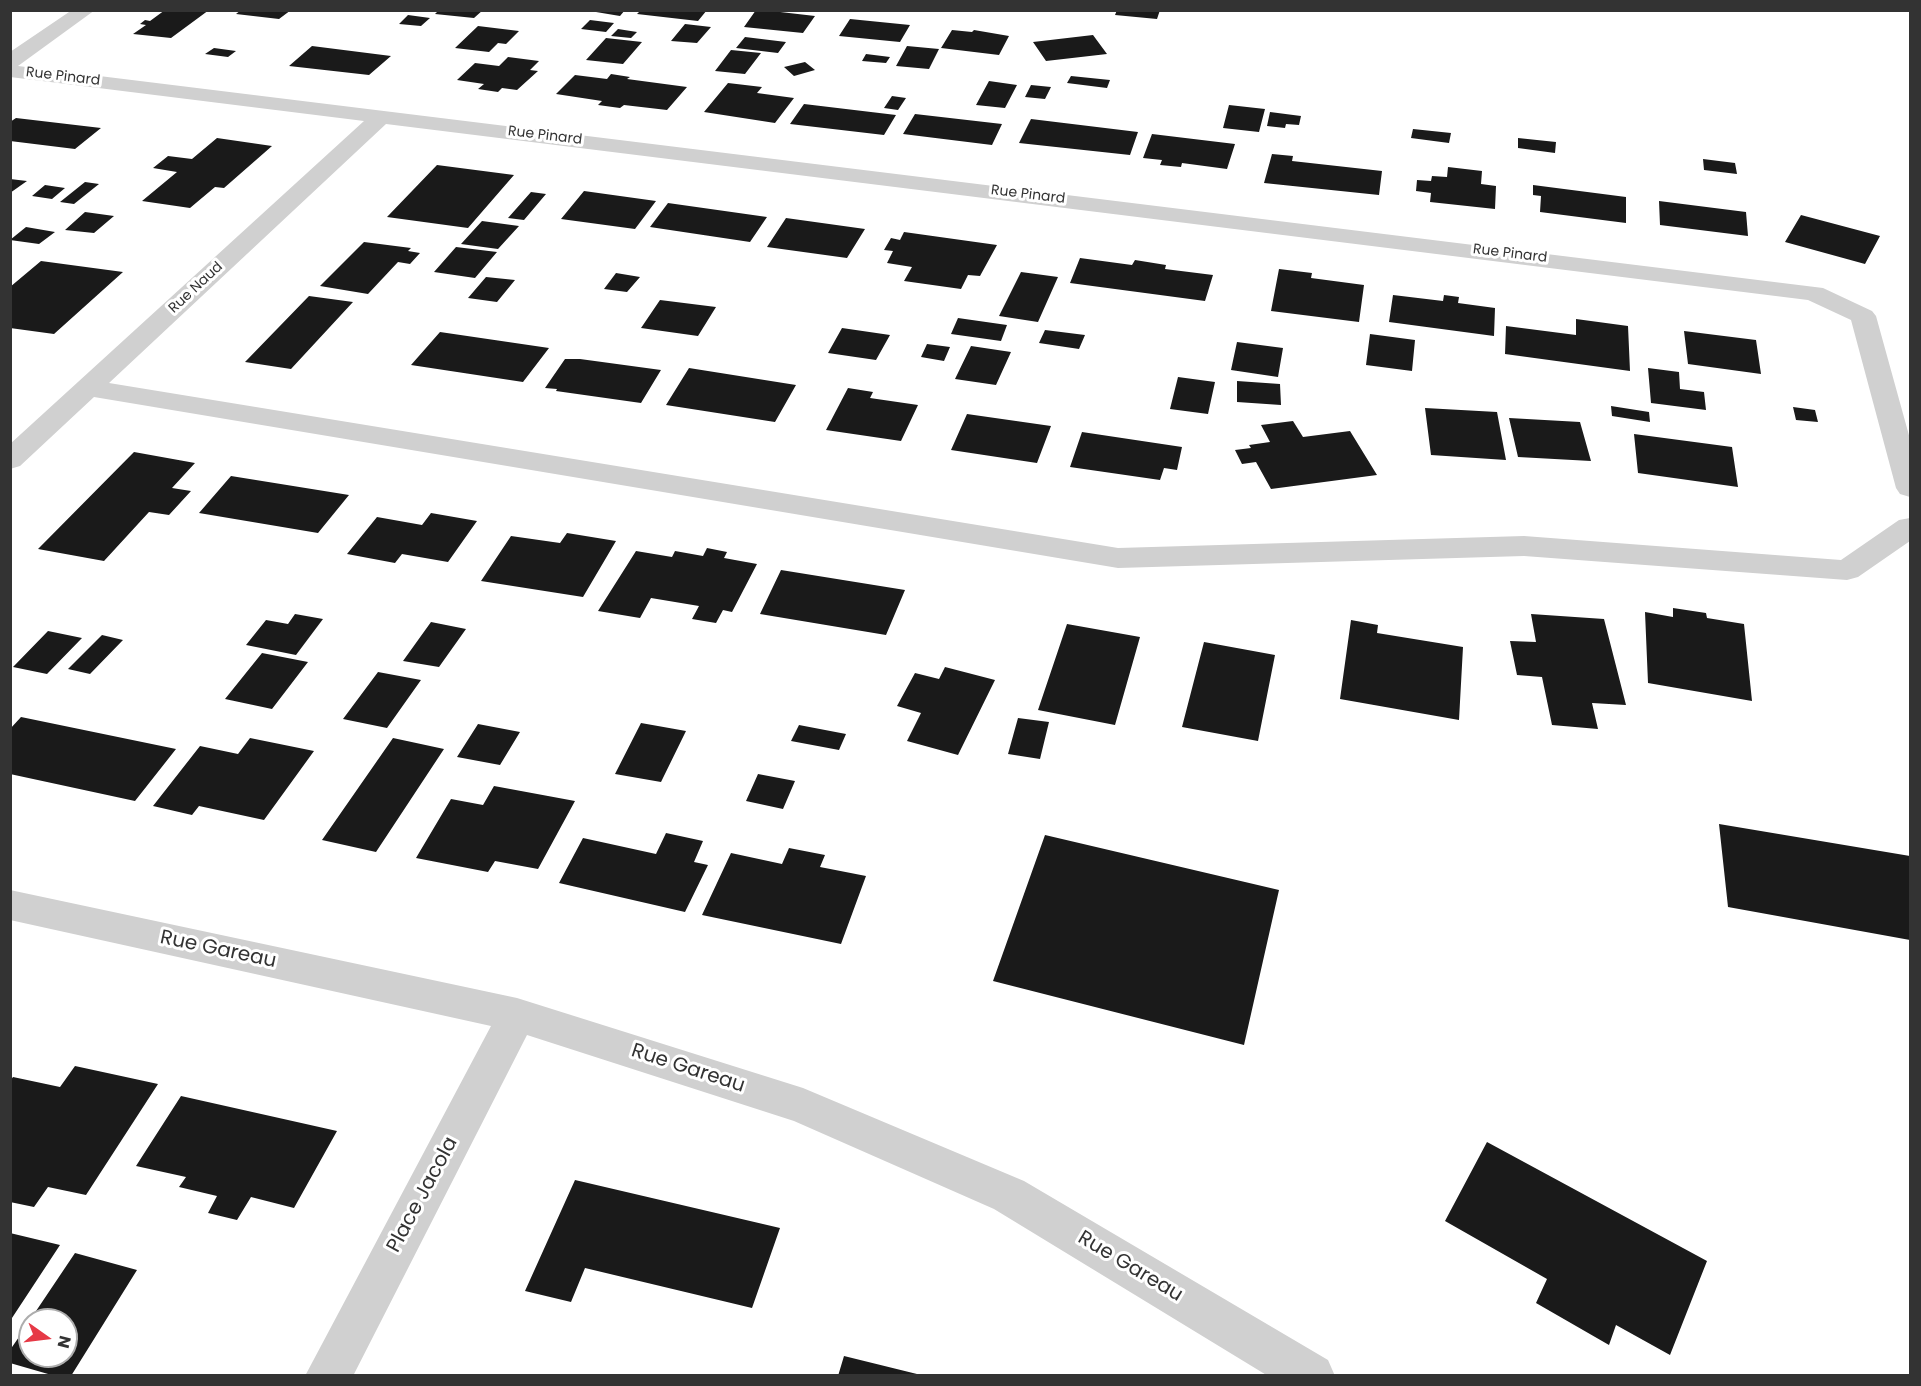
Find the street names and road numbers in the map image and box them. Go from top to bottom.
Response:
street label: Rue Pinard [25,64,101,90]
street label: Rue Pinard [507,123,583,149]
street label: Rue Pinard [990,182,1066,208]
street label: Rue Pinard [1472,241,1548,267]
street label: Rue Naud [166,259,226,317]
street label: Rue Gareau [158,926,278,974]
street label: Rue Gareau [628,1039,748,1099]
street label: Place Jacola [382,1133,464,1257]
street label: Rue Gareau [1073,1226,1187,1308]

